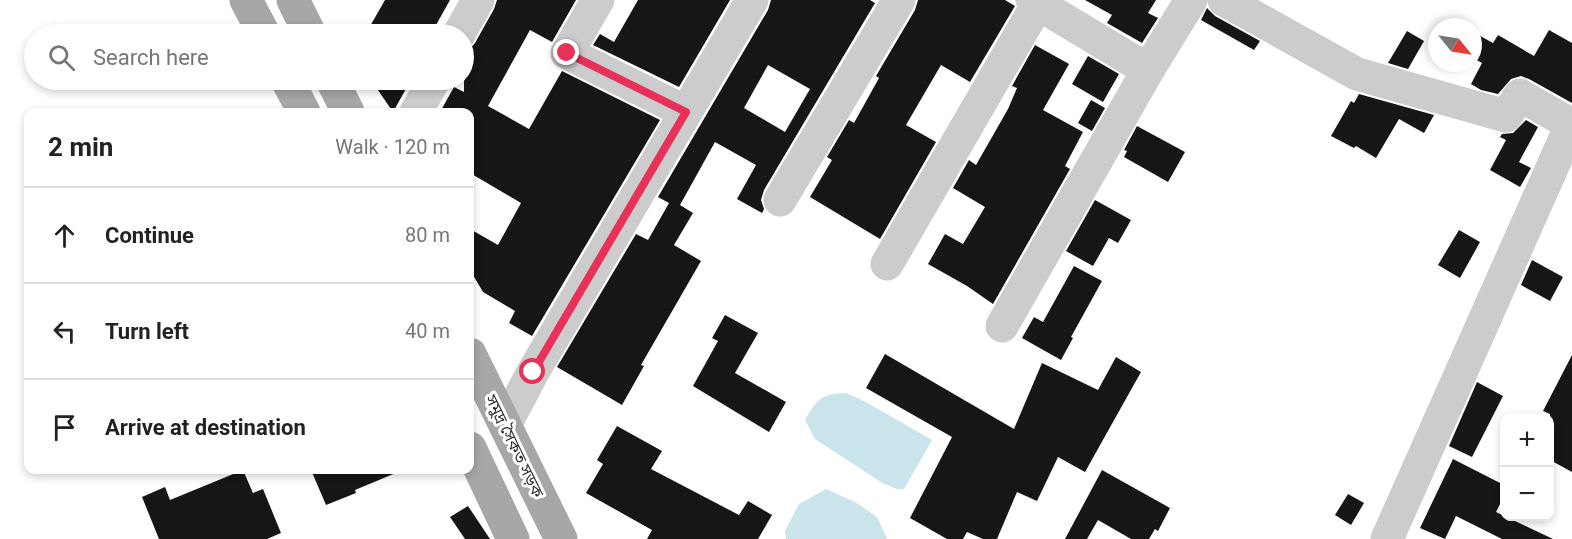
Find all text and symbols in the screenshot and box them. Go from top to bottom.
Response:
north arrow [1428,18,1482,72]
search box [24,24,474,90]
route end [553,39,579,65]
icon: search [45,41,78,74]
text: Search here [93,45,209,70]
text: 2 min [48,132,113,162]
text: Walk · 120 m [335,135,450,159]
icon: ahead [48,219,81,252]
text: Continue [105,223,194,248]
text: 80 m [405,223,450,247]
icon: left [48,315,81,348]
text: Turn left [105,319,189,344]
text: 40 m [405,319,450,343]
route start [519,358,545,384]
street label: সমুদ্র সৈকত সড়ক [481,391,548,502]
icon: arrive [48,411,81,444]
map controls [1500,413,1554,521]
button: + [1500,413,1554,467]
text: Arrive at destination [105,415,306,440]
button: − [1500,467,1554,521]

